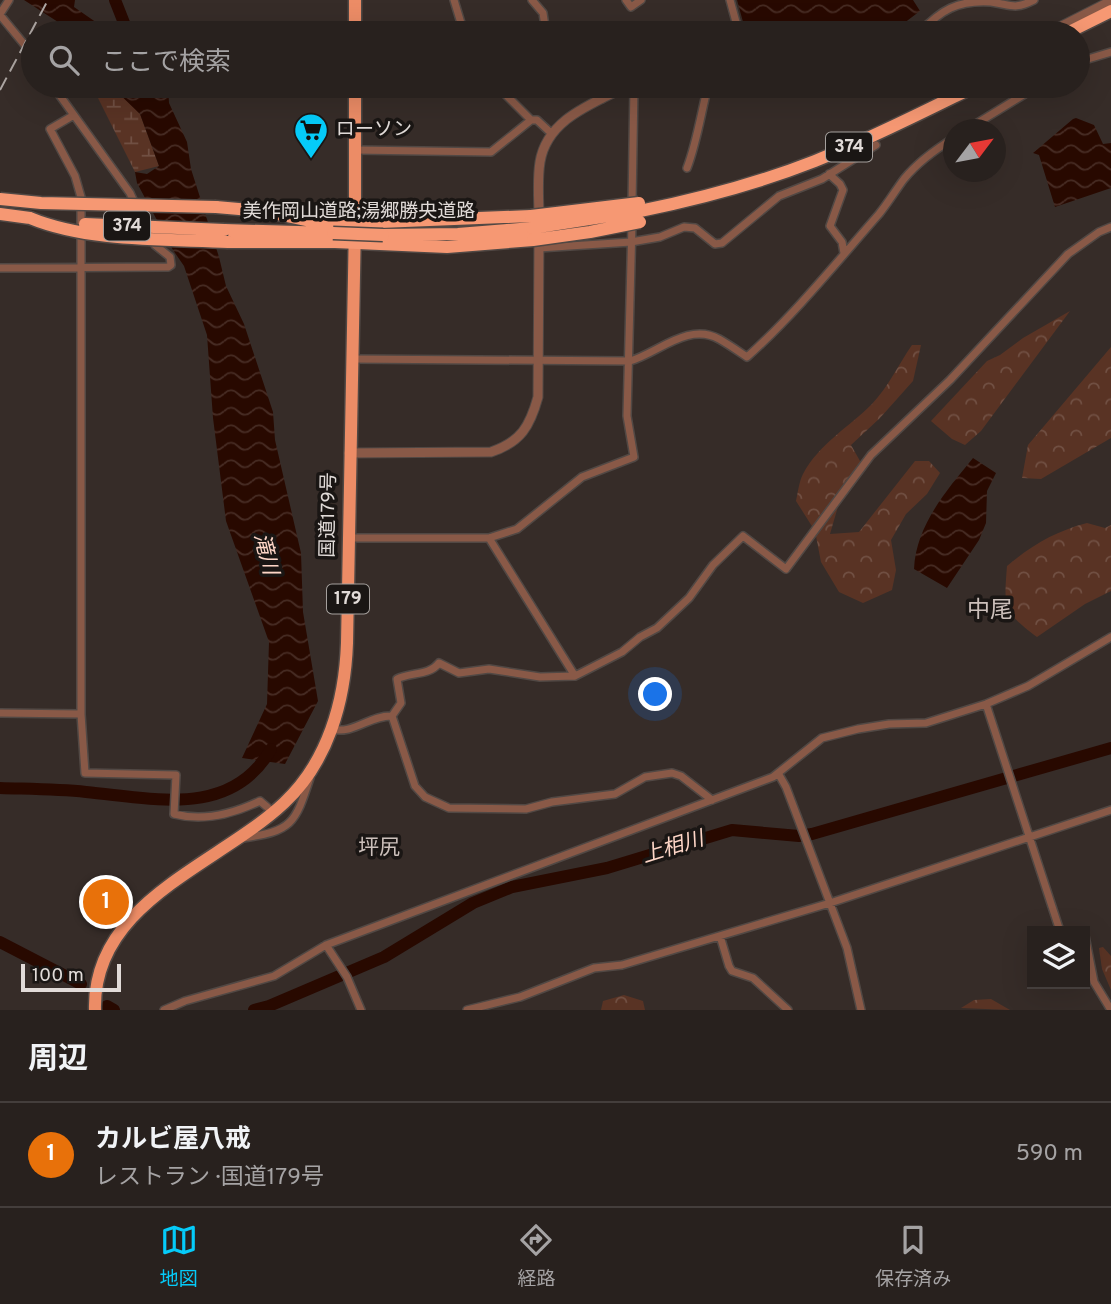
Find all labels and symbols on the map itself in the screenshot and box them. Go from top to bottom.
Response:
supermarket icon: ローソン [292,111,330,160]
place label: ローソン [336,118,412,142]
north arrow [943,119,1006,182]
road number: 374 [826,132,872,162]
street label: 美作岡山道路;湯郷勝央道路 [243,200,475,224]
road number: 374 [104,211,150,240]
street label: 国道179号 [316,472,342,558]
water label: 滝川 [247,530,284,580]
road number: 179 [327,584,369,614]
district label: 中尾 [967,597,1013,626]
your location [638,677,672,711]
water label: 上相川 [639,825,709,870]
district label: 坪尻 [358,835,400,862]
pin: 1 [83,876,129,928]
scale bar [21,961,121,993]

